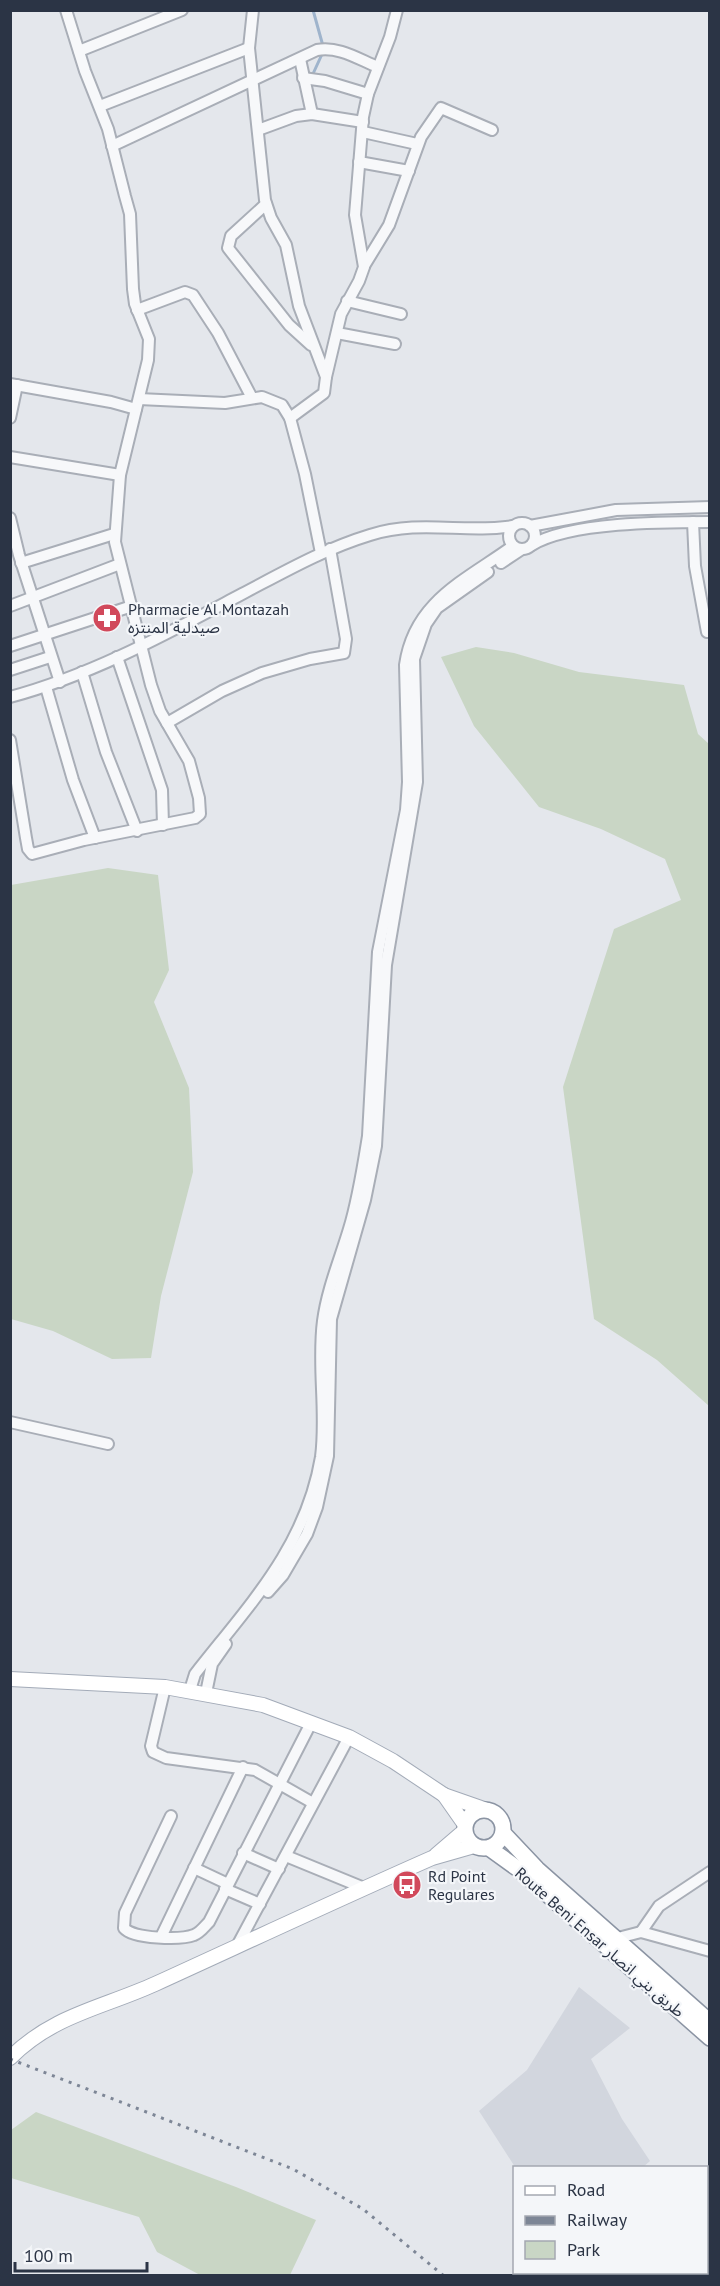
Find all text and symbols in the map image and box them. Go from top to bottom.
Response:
place label: Pharmacie Al Montazah صيدلية المنتزه [128,599,289,637]
pharmacy icon: Pharmacie Al Montazah صيدلية المنتزه [91,602,123,634]
street label: Route Beni Ensar طريق بني انصار [509,1863,689,2023]
place label: Rd Point Regulares [428,1866,495,1904]
bus stop icon: Rd Point Regulares [391,1869,423,1901]
legend [513,2166,708,2274]
text: Road [567,2178,605,2201]
text: Railway [567,2208,628,2231]
scale bar [15,2235,147,2273]
text: Park [567,2238,600,2261]
text: 100 m [24,2244,73,2267]

